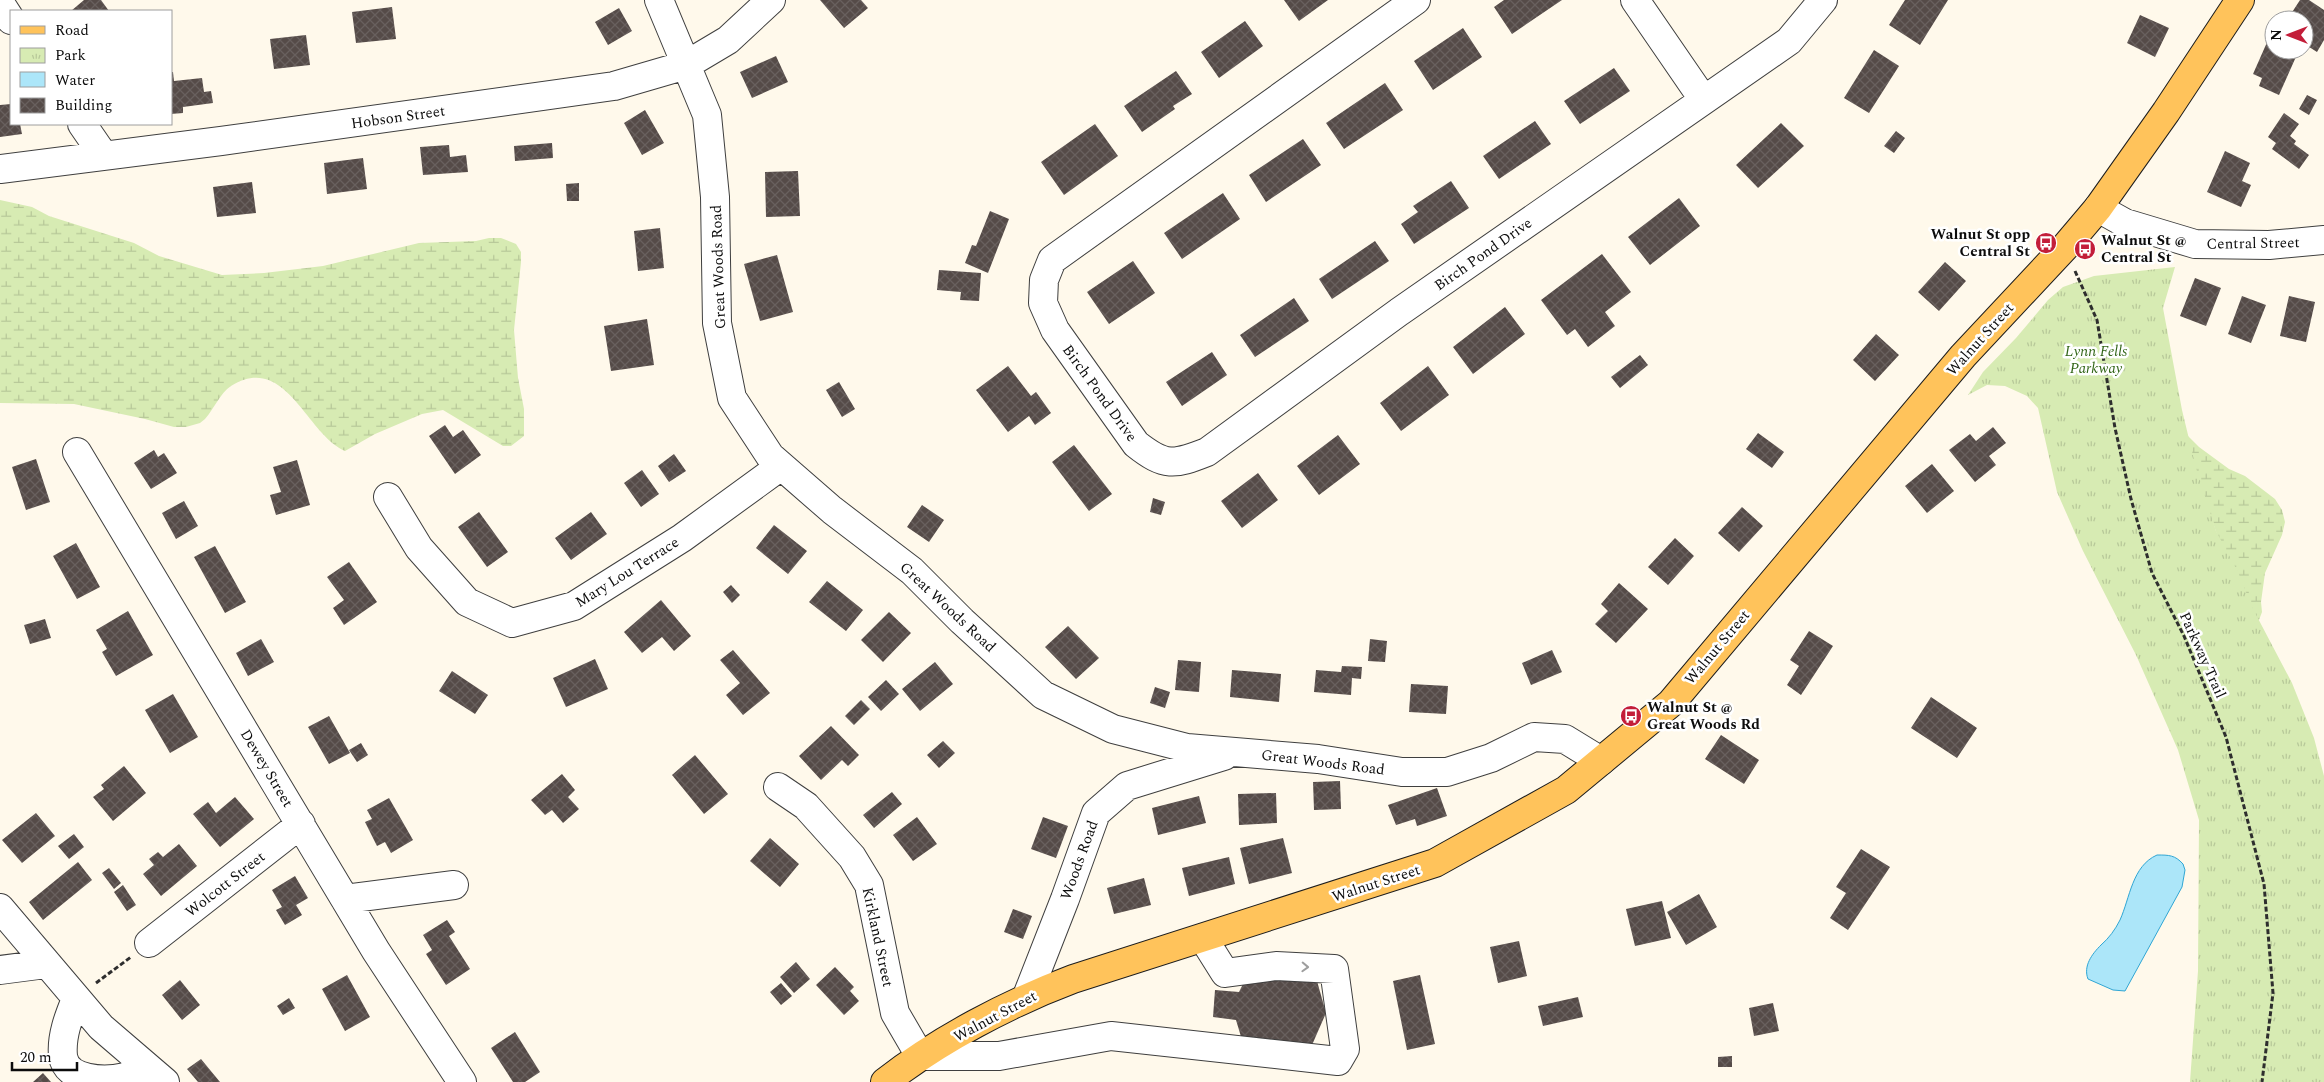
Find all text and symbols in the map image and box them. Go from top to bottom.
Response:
legend [10,10,172,125]
north arrow [2264,10,2314,60]
text: Road [55,19,89,42]
text: N [2266,29,2287,41]
text: Park [55,44,86,67]
text: Water [55,69,95,92]
text: Building [55,94,112,117]
street label: Hobson Street [349,99,447,135]
street label: Great Woods Road [705,204,732,330]
street label: Birch Pond Drive [1430,212,1537,297]
place label: Walnut St opp Central St [1931,223,2030,263]
place label: Walnut St @ Central St [2101,229,2187,269]
bus stop icon: Walnut St opp Central St [2034,231,2058,255]
street label: Central Street [2206,231,2300,256]
bus stop icon: Walnut St @ Central St [2073,237,2097,261]
street label: Walnut Street [1941,298,2020,381]
street label: Birch Pond Drive [1056,340,1143,447]
park label: Lynn Fells Parkway [2065,340,2128,380]
street label: Mary Lou Terrace [571,531,684,614]
street label: Great Woods Road [894,557,1001,658]
street label: Walnut Street [1679,605,1756,690]
street label: Parkway Trail [2173,608,2232,702]
place label: Walnut St @ Great Woods Rd [1647,696,1760,736]
bus stop icon: Walnut St @ Great Woods Rd [1619,704,1643,728]
street label: Dewey Street [234,725,299,812]
street label: Great Woods Road [1260,744,1386,781]
street label: Woods Road [1054,817,1105,903]
street label: Wolcott Street [180,846,270,923]
street label: Walnut Street [1329,858,1423,909]
street label: Kirkland Street [856,885,899,989]
one-way arrow [1302,961,1310,972]
street label: Walnut Street [949,985,1041,1048]
scale bar [12,1040,78,1072]
text: 20 m [20,1046,52,1069]

